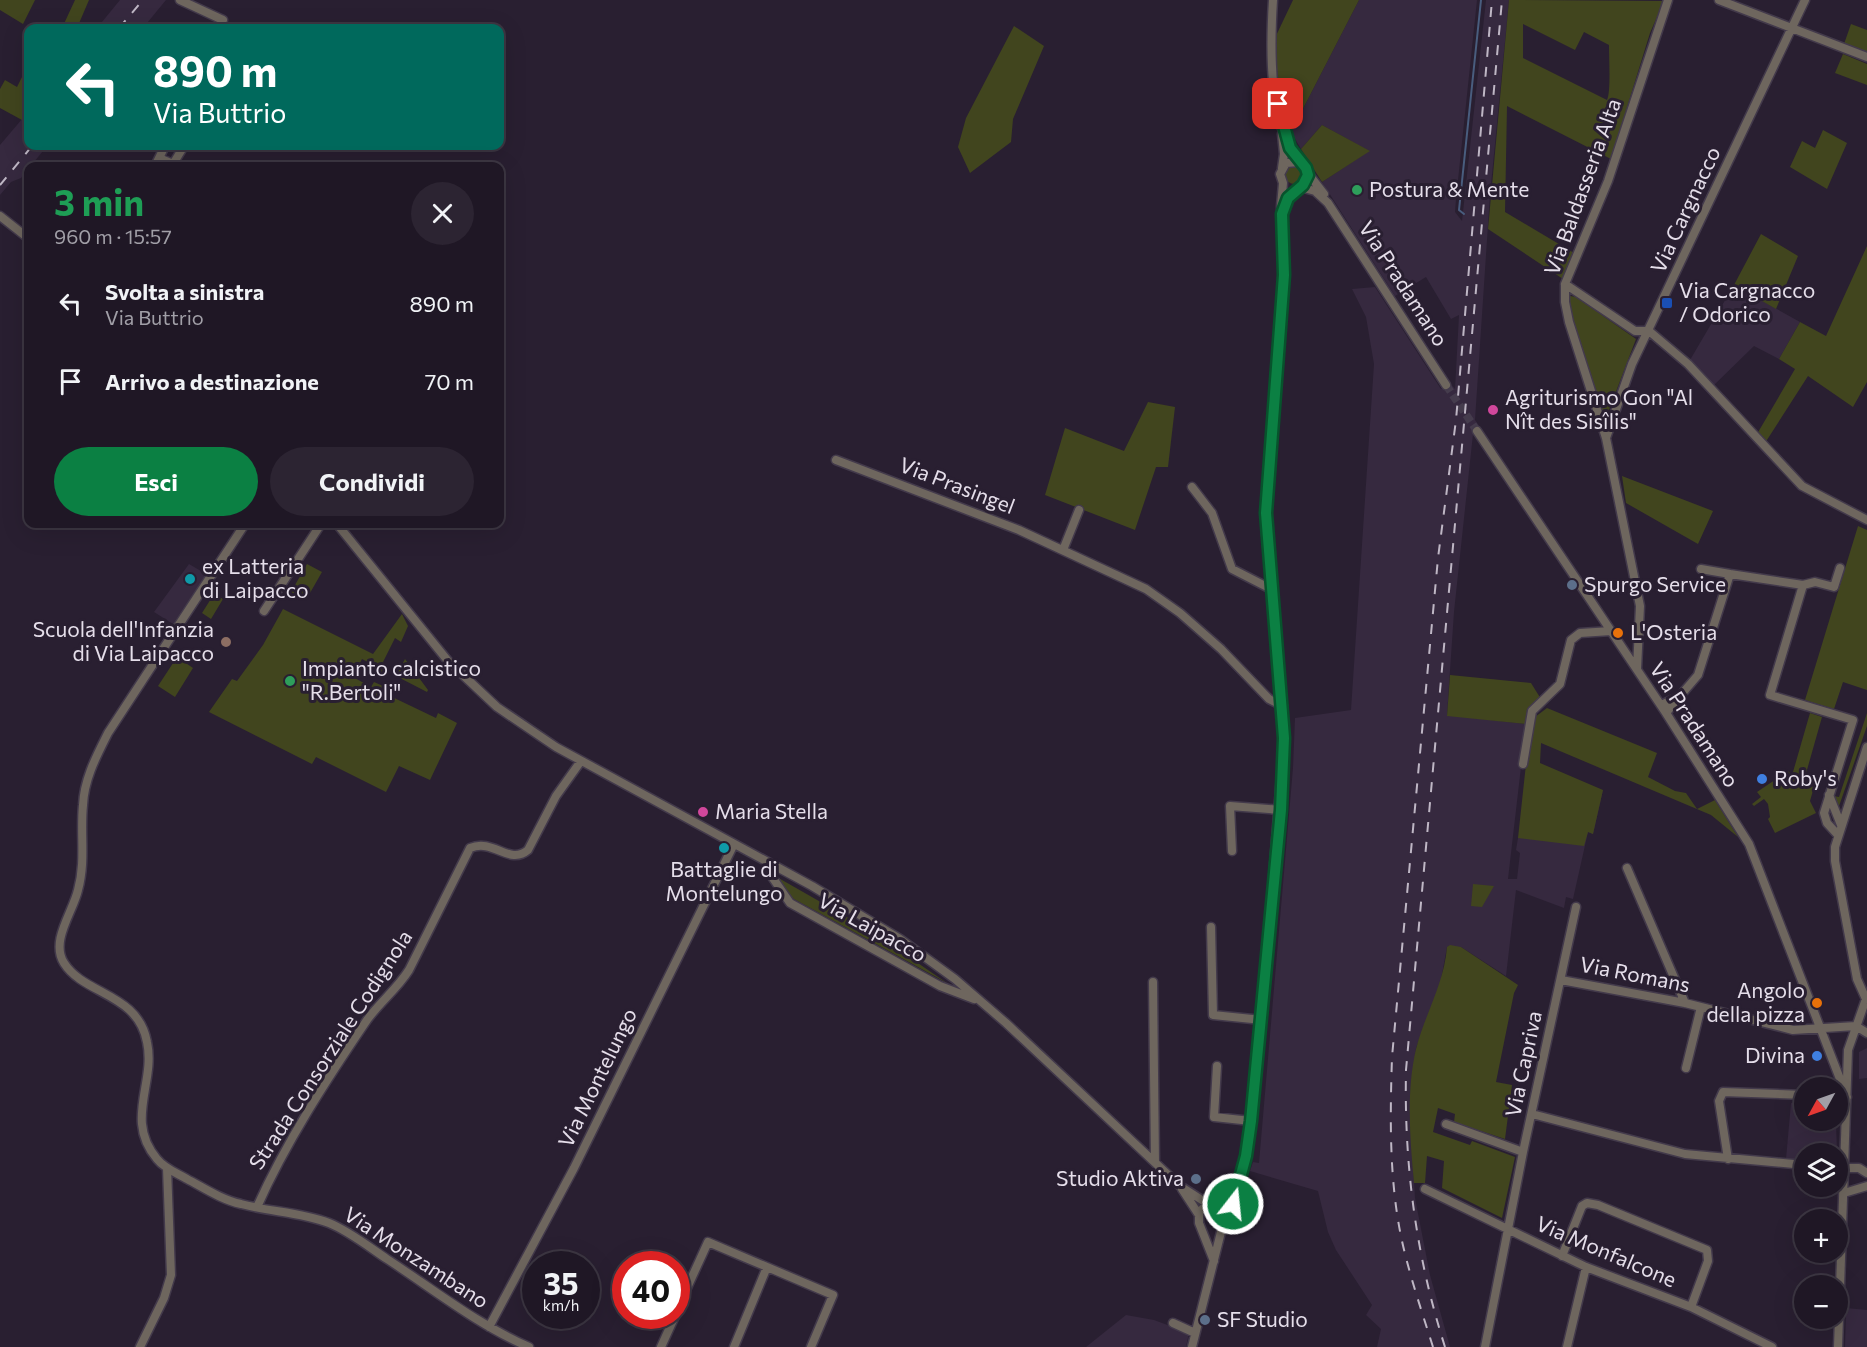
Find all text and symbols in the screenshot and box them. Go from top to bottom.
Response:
text: 890 m [153,44,277,96]
icon: left [54,48,132,126]
pin [1252,78,1303,129]
icon: arrive [1261,87,1294,120]
street label: Via Baldasseria Alta [1538,95,1625,278]
text: Via Buttrio [153,96,286,129]
street label: Via Cargnacco [1645,142,1725,276]
place label: Postura & Mente [1369,176,1529,201]
text: 3 min [54,179,144,223]
button: close [411,182,474,245]
marker: Postura & Mente [1350,183,1364,197]
street label: Via Pradamano [1355,216,1454,350]
text: 960 m · 15:57 [54,224,172,248]
place label: Via Cargnacco / Odorico [1679,277,1815,326]
text: Svolta a sinistra [105,278,264,305]
icon: left [54,287,87,320]
text: 890 m [410,290,474,317]
marker: Via Cargnacco / Odorico [1660,296,1674,310]
text: Via Buttrio [105,305,204,329]
icon: arrive [54,365,87,398]
text: Arrivo a destinazione [105,368,319,395]
text: 70 m [425,368,474,395]
place label: Agriturismo Gon "Al Nît des Sisîlis" [1505,384,1693,433]
marker: Agriturismo Gon "Al Nît des Sisîlis" [1486,403,1500,417]
button: Esci [54,447,258,516]
button: Condividi [270,447,474,516]
street label: Via Prasingel [896,451,1019,518]
place label: ex Latteria di Laipacco [202,553,309,602]
place label: Spurgo Service [1584,571,1726,596]
marker: ex Latteria di Laipacco [183,572,197,586]
marker: Spurgo Service [1565,578,1579,592]
place label: Scuola dell'Infanzia di Via Laipacco [33,616,214,665]
place label: L'Osteria [1630,619,1717,644]
marker: L'Osteria [1611,626,1625,640]
marker: Scuola dell'Infanzia di Via Laipacco [219,635,233,649]
place label: Impianto calcistico "R.Bertoli" [302,655,481,704]
street label: Via Pradamano [1646,657,1745,791]
marker: Impianto calcistico "R.Bertoli" [283,674,297,688]
place label: Roby's [1774,765,1837,790]
marker: Roby's [1755,772,1769,786]
place label: Maria Stella [715,798,828,823]
marker: Maria Stella [696,805,710,819]
marker: Battaglie di Montelungo [717,841,731,855]
place label: Battaglie di Montelungo [666,856,782,905]
street label: Via Laipacco [814,887,931,967]
street label: Strada Consorziale Codignola [243,925,417,1174]
street label: Via Romans [1578,951,1692,996]
place label: Angolo della pizza [1706,977,1805,1026]
marker: Angolo della pizza [1810,996,1824,1010]
street label: Via Montelungo [552,1004,641,1151]
street label: Via Capriva [1499,1008,1546,1119]
place label: Divina [1745,1042,1805,1067]
marker: Divina [1810,1049,1824,1063]
north arrow [1794,1077,1848,1131]
map controls [1794,1077,1848,1329]
button: layers [1794,1143,1848,1197]
place label: Studio Aktiva [1056,1165,1184,1190]
marker: Studio Aktiva [1189,1172,1203,1186]
position arrow [1201,1172,1265,1236]
street label: Via Monzambano [340,1201,494,1313]
button: + [1794,1209,1848,1263]
street label: Via Monfalcone [1533,1210,1680,1291]
speed limit sign: 40 [612,1251,690,1329]
text: 35 [544,1264,578,1301]
button: − [1794,1275,1848,1329]
text: km/h [543,1296,579,1314]
place label: SF Studio [1217,1306,1308,1331]
marker: SF Studio [1198,1313,1212,1327]

